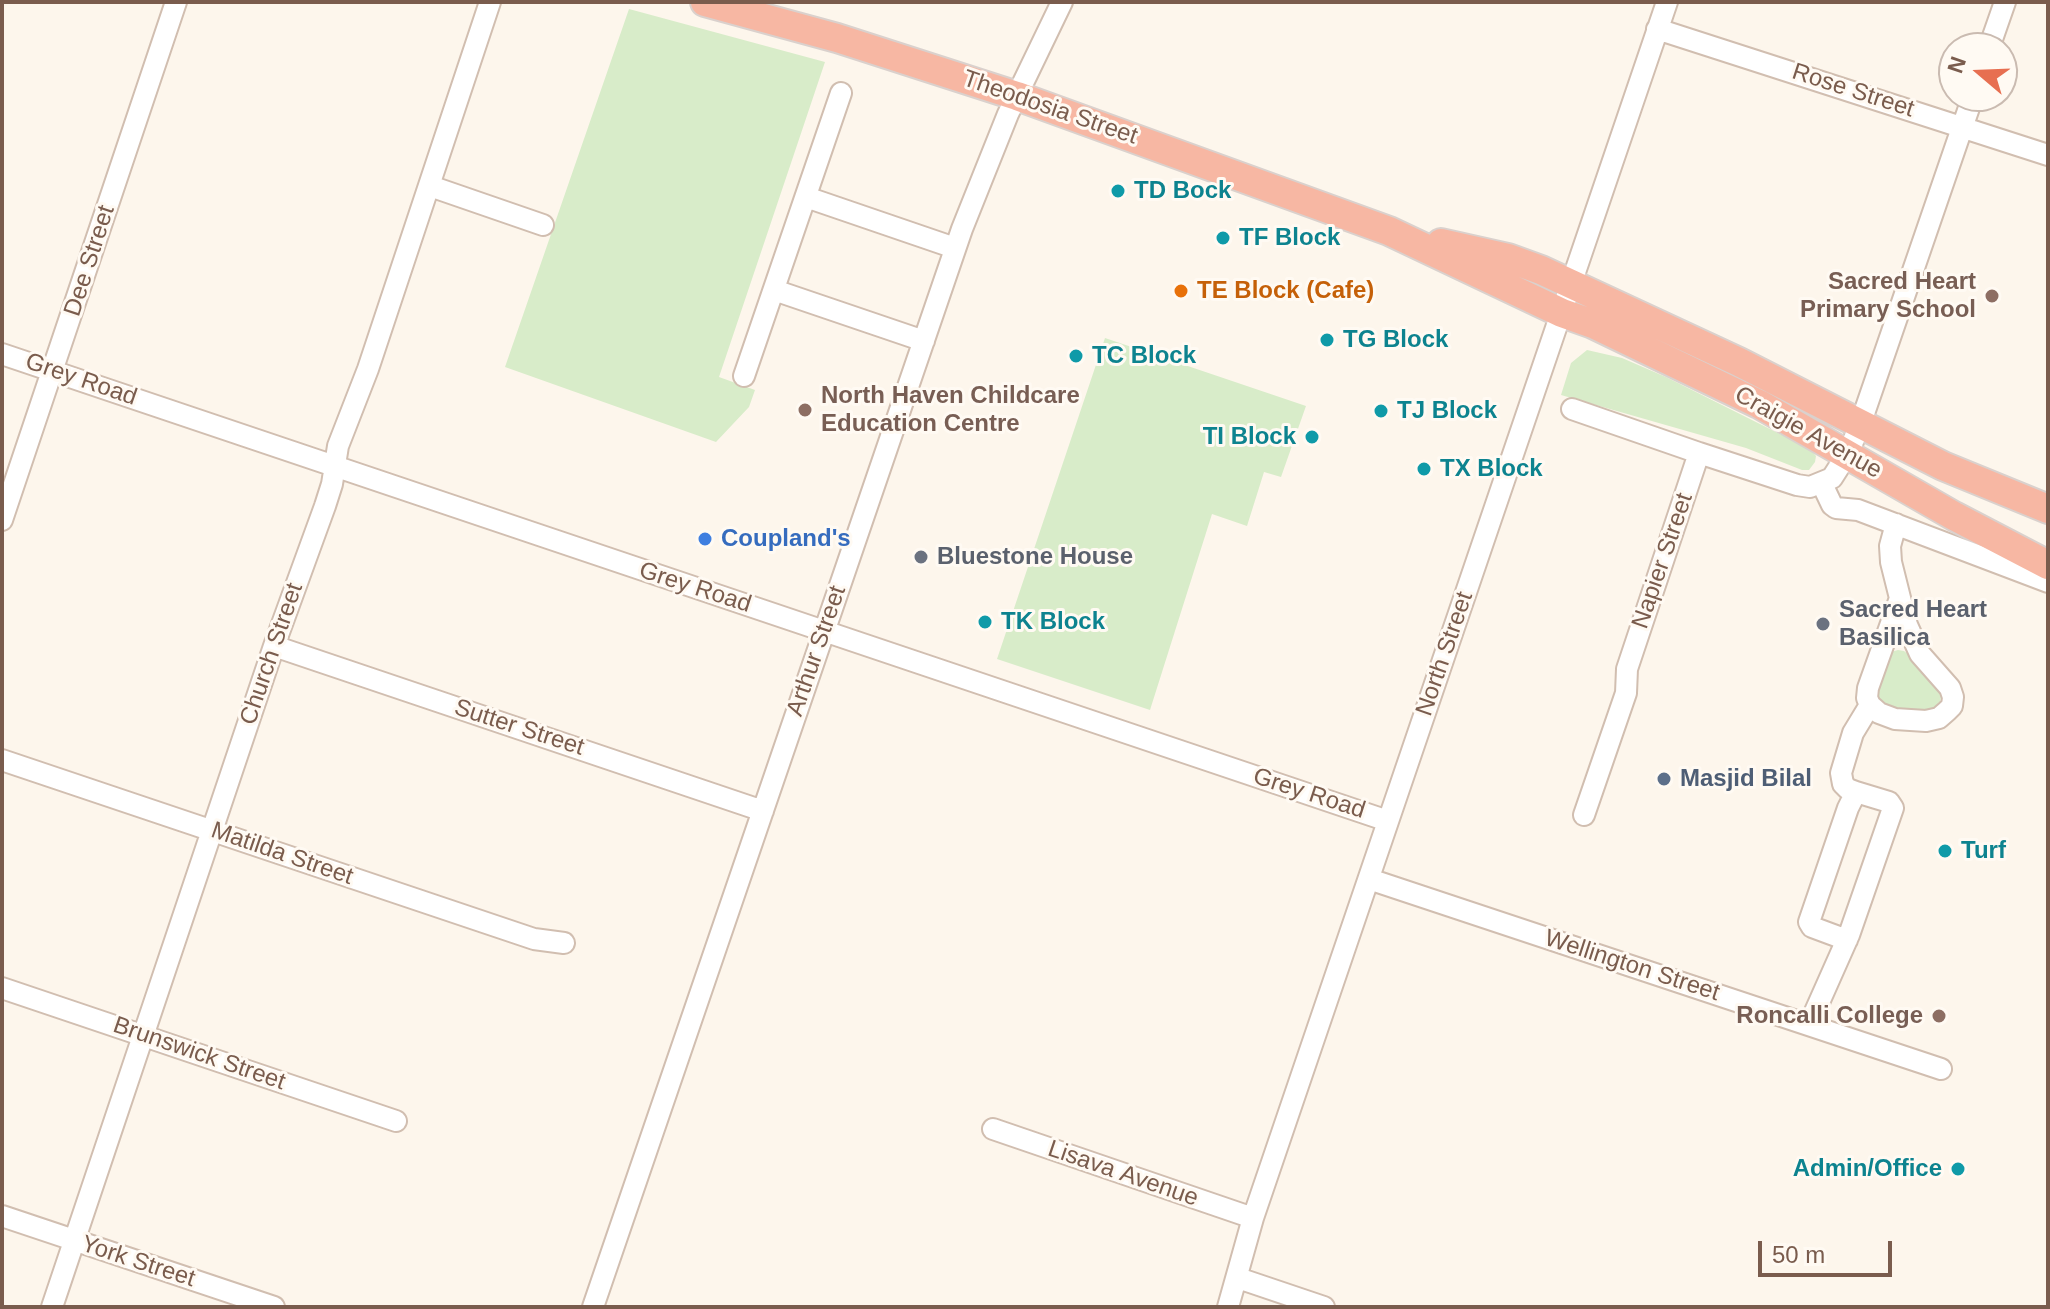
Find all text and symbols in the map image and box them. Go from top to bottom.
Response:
north arrow [1938,32,2018,112]
text: N [1942,53,1971,76]
street label: Rose Street [1788,58,1918,124]
street label: Theodosia Street [959,65,1141,151]
place label: TD Bock [1134,177,1231,205]
marker: TD Bock [1109,182,1127,200]
street label: Dee Street [59,202,121,320]
place label: TF Block [1239,224,1340,252]
marker: TF Block [1214,229,1232,247]
place label: Sacred Heart Primary School [1800,268,1976,324]
place label: TE Block (Cafe) [1197,277,1374,305]
marker: TE Block (Cafe) [1172,282,1190,300]
marker: Sacred Heart Primary School [1983,287,2001,305]
place label: TG Block [1343,326,1448,354]
marker: TG Block [1318,331,1336,349]
place label: TC Block [1092,342,1196,370]
street label: Grey Road [21,347,141,413]
marker: TC Block [1067,347,1085,365]
street label: Craigie Avenue [1729,381,1887,485]
place label: North Haven Childcare Education Centre [821,382,1080,438]
place label: TJ Block [1397,397,1497,425]
marker: North Haven Childcare Education Centre [796,401,814,419]
marker: TJ Block [1372,402,1390,420]
place label: TI Block [1203,423,1296,451]
marker: TI Block [1303,428,1321,446]
place label: TX Block [1440,455,1543,483]
marker: TX Block [1415,460,1433,478]
street label: Napier Street [1626,489,1700,633]
place label: Coupland's [721,525,851,553]
marker: Coupland's [696,530,714,548]
place label: Bluestone House [937,543,1133,571]
marker: Bluestone House [912,548,930,566]
street label: Grey Road [635,556,755,620]
street label: Church Street [234,579,310,729]
street label: Arthur Street [781,582,853,720]
street label: North Street [1410,588,1480,720]
place label: Sacred Heart Basilica [1839,596,1987,652]
place label: TK Block [1001,608,1105,636]
marker: TK Block [976,613,994,631]
marker: Sacred Heart Basilica [1814,615,1832,633]
street label: Sutter Street [450,693,588,763]
street label: Grey Road [1249,762,1369,826]
place label: Masjid Bilal [1680,765,1812,793]
marker: Masjid Bilal [1655,770,1673,788]
street label: Matilda Street [207,816,357,892]
place label: Turf [1961,837,2006,865]
marker: Turf [1936,842,1954,860]
street label: Wellington Street [1541,924,1723,1008]
place label: Roncalli College [1736,1002,1923,1030]
marker: Roncalli College [1930,1007,1948,1025]
street label: Brunswick Street [109,1011,289,1097]
street label: Lisava Avenue [1044,1135,1202,1213]
place label: Admin/Office [1793,1155,1942,1183]
marker: Admin/Office [1949,1160,1967,1178]
scale bar [1762,1225,1896,1275]
street label: York Street [78,1230,198,1294]
text: 50 m [1772,1241,1825,1268]

